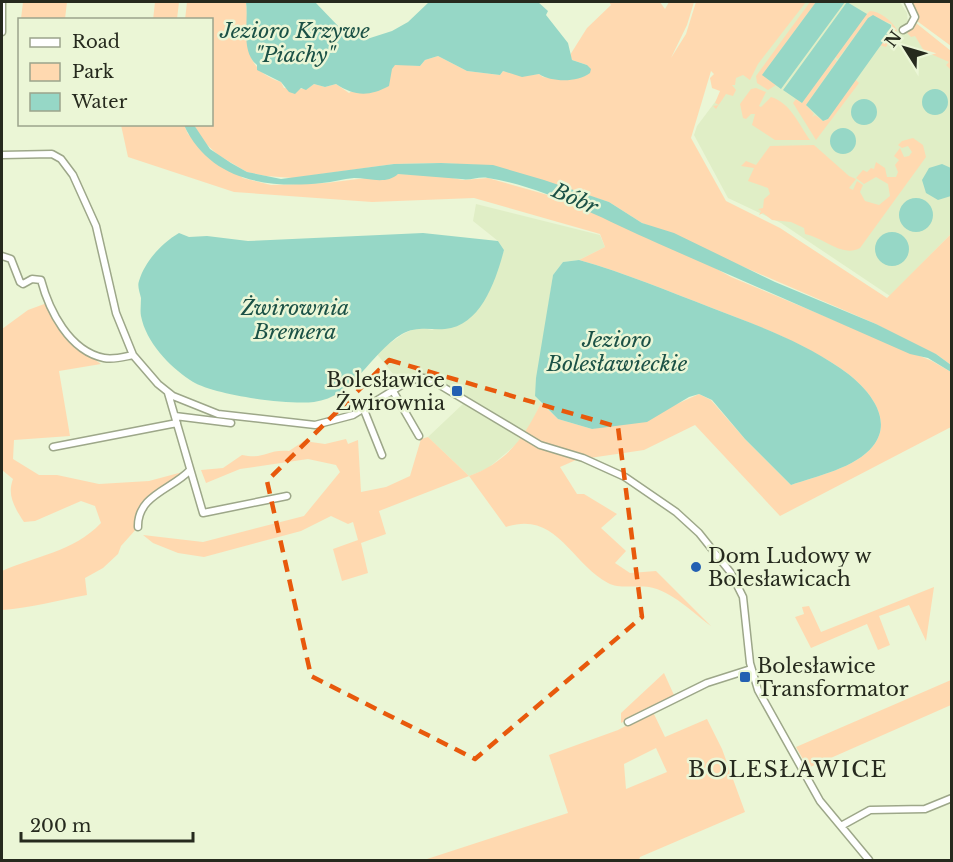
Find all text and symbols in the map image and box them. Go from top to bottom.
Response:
legend [18,18,213,126]
water label: Jezioro Krzywe "Piachy" [219,18,370,68]
north arrow [875,18,935,78]
text: N [881,27,906,51]
text: Road [72,31,120,53]
text: Park [72,61,114,83]
text: Water [71,91,128,113]
water label: Bóbr [547,177,603,221]
water label: Żwirownia Bremera [240,295,349,345]
water label: Jezioro Bolesławieckie [546,327,688,377]
place label: Bolesławice Żwirownia [326,368,446,415]
marker: Bolesławice Żwirownia [450,384,464,398]
place label: Dom Ludowy w Bolesławicach [708,544,872,591]
marker: Dom Ludowy w Bolesławicach [689,560,703,574]
place label: Bolesławice Transformator [757,654,909,701]
marker: Bolesławice Transformator [738,670,752,684]
district label: BOLESŁAWICE [688,756,888,783]
scale bar [21,805,194,843]
text: 200 m [30,815,91,837]

